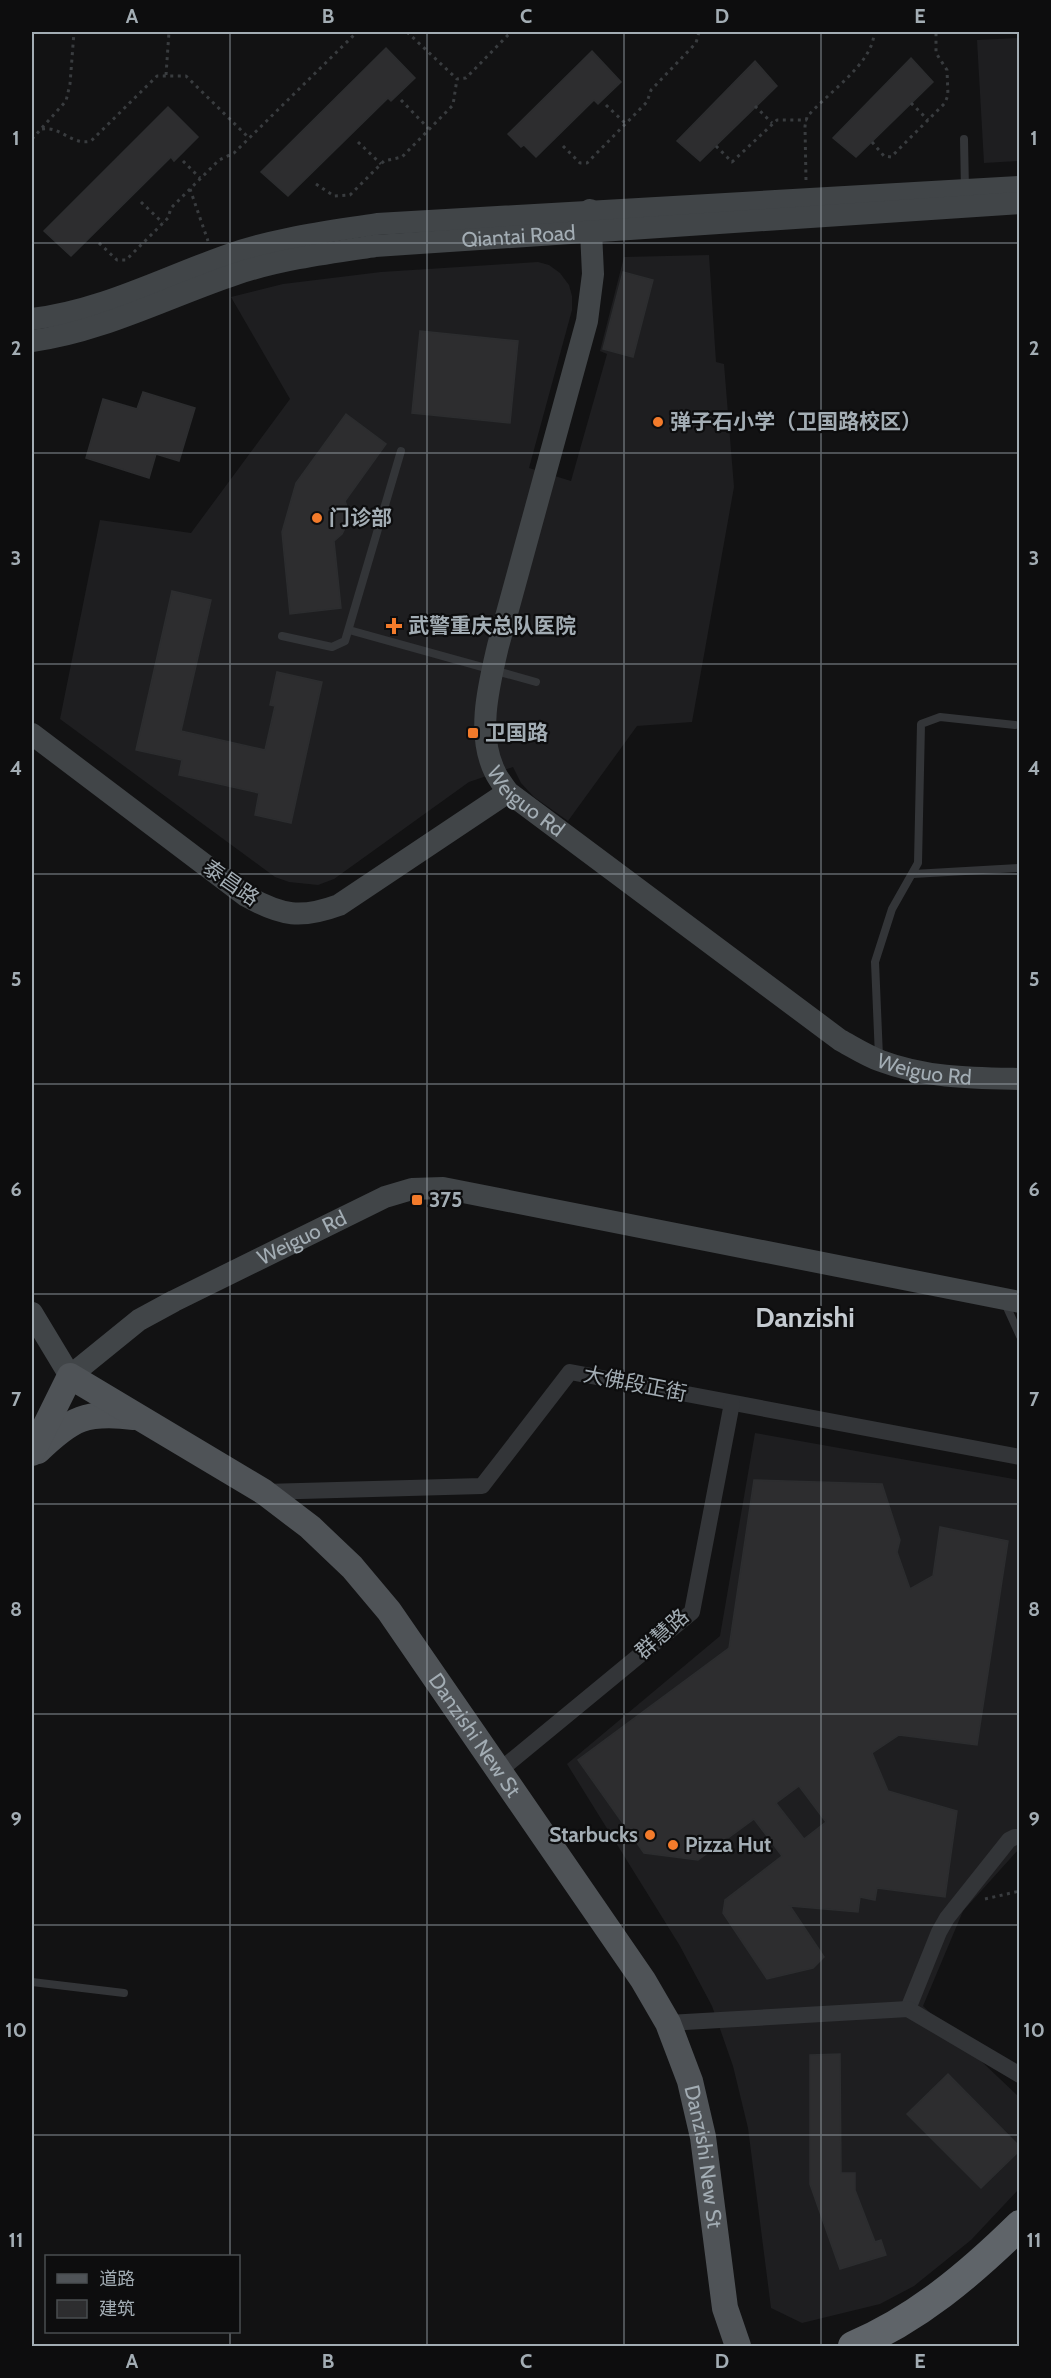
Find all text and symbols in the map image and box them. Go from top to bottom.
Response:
text: A [126,4,139,28]
text: B [322,4,334,28]
text: C [520,4,532,28]
text: D [715,4,729,28]
text: E [914,4,926,28]
text: 1 [12,126,20,150]
text: 1 [1030,126,1038,150]
street label: Qiantai Road [461,220,576,252]
text: 2 [11,336,21,360]
text: 2 [1029,336,1039,360]
place label: 弹子石小学（卫国路校区） [670,409,922,434]
marker: 弹子石小学（卫国路校区） [651,415,665,429]
place label: 门诊部 [329,505,392,530]
marker: 门诊部 [310,511,324,525]
text: 3 [11,546,21,570]
text: 3 [1029,546,1039,570]
place label: 武警重庆总队医院 [408,613,576,638]
marker: 武警重庆总队医院 [385,617,403,635]
place label: 卫国路 [485,720,548,745]
marker: 卫国路 [466,726,480,740]
text: 4 [10,756,22,780]
text: 4 [1028,756,1040,780]
street label: Weiguo Rd [482,761,570,842]
street label: 泰昌路 [198,854,264,911]
text: 5 [11,967,21,991]
text: 5 [1029,967,1039,991]
street label: Weiguo Rd [874,1048,972,1090]
text: 6 [10,1177,22,1201]
text: 6 [1028,1177,1040,1201]
place label: 375 [429,1187,462,1212]
marker: 375 [410,1193,424,1207]
street label: Weiguo Rd [253,1205,350,1270]
district label: Danzishi [755,1301,855,1334]
street label: 大佛段正街 [581,1361,689,1406]
text: 7 [11,1387,22,1411]
text: 7 [1029,1387,1040,1411]
text: 8 [10,1597,22,1621]
text: 8 [1028,1597,1040,1621]
street label: 群慧路 [630,1603,693,1664]
street label: Danzishi New St [424,1668,526,1802]
text: 9 [10,1807,22,1831]
text: 9 [1028,1807,1040,1831]
place label: Starbucks [549,1822,638,1847]
marker: Starbucks [643,1828,657,1842]
place label: Pizza Hut [685,1832,771,1857]
marker: Pizza Hut [666,1838,680,1852]
text: 10 [5,2018,27,2042]
text: 10 [1023,2018,1045,2042]
street label: Danzishi New St [679,2083,728,2230]
text: 11 [9,2228,23,2252]
text: 11 [1027,2228,1041,2252]
legend [45,2255,240,2333]
text: 道路 [99,2268,135,2290]
text: 建筑 [99,2298,135,2320]
text: A [126,2349,139,2373]
text: B [322,2349,334,2373]
text: C [520,2349,532,2373]
text: D [715,2349,729,2373]
text: E [914,2349,926,2373]

